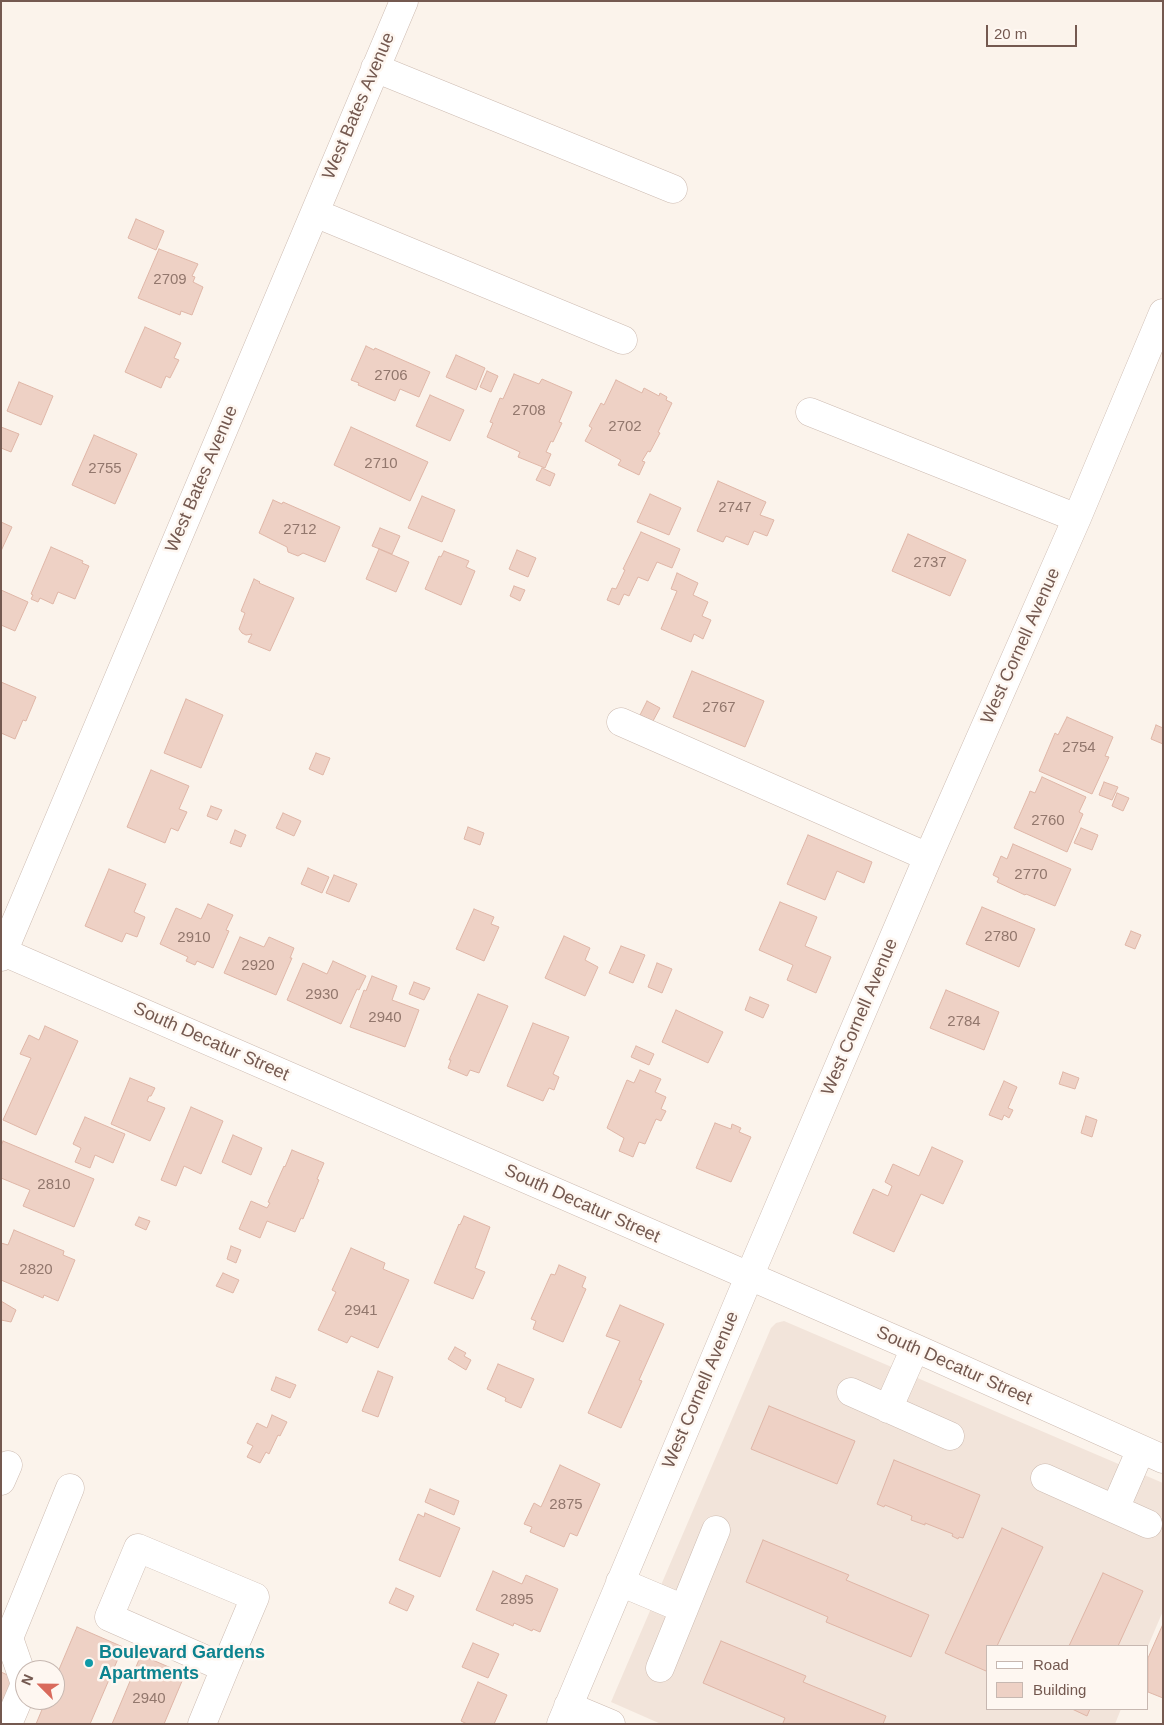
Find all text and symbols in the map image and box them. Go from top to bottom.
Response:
scale bar [989,15,1080,47]
text: 20 m [994,25,1027,42]
street label: West Bates Avenue [318,29,400,183]
house number: 2709 [153,271,187,289]
house number: 2706 [374,367,408,385]
street label: West Bates Avenue [161,402,243,556]
house number: 2708 [512,402,546,420]
house number: 2702 [608,418,642,436]
house number: 2710 [364,455,398,473]
house number: 2755 [88,460,122,478]
house number: 2747 [718,499,752,517]
house number: 2712 [283,521,317,539]
house number: 2737 [913,554,947,572]
street label: West Cornell Avenue [977,565,1065,727]
house number: 2767 [702,699,736,717]
house number: 2754 [1062,739,1096,757]
house number: 2760 [1031,812,1065,830]
house number: 2770 [1014,866,1048,884]
house number: 2780 [984,928,1018,946]
house number: 2910 [177,929,211,947]
street label: West Cornell Avenue [817,935,903,1099]
house number: 2920 [241,957,275,975]
house number: 2930 [305,986,339,1004]
street label: South Decatur Street [130,998,292,1086]
house number: 2940 [368,1009,402,1027]
house number: 2784 [947,1013,981,1031]
street label: South Decatur Street [501,1160,663,1248]
house number: 2810 [37,1176,71,1194]
house number: 2820 [19,1261,53,1279]
house number: 2941 [344,1302,378,1320]
street label: West Cornell Avenue [658,1308,744,1472]
street label: South Decatur Street [873,1322,1035,1410]
house number: 2875 [549,1496,583,1514]
house number: 2895 [500,1591,534,1609]
place label: Boulevard Gardens Apartments [99,1642,265,1685]
legend [986,1645,1149,1710]
text: Road [1033,1656,1069,1673]
marker: Boulevard Gardens Apartments [83,1657,95,1669]
north arrow [15,1660,65,1710]
text: N [18,1672,36,1687]
text: Building [1033,1681,1086,1698]
house number: 2940 [132,1690,166,1708]

